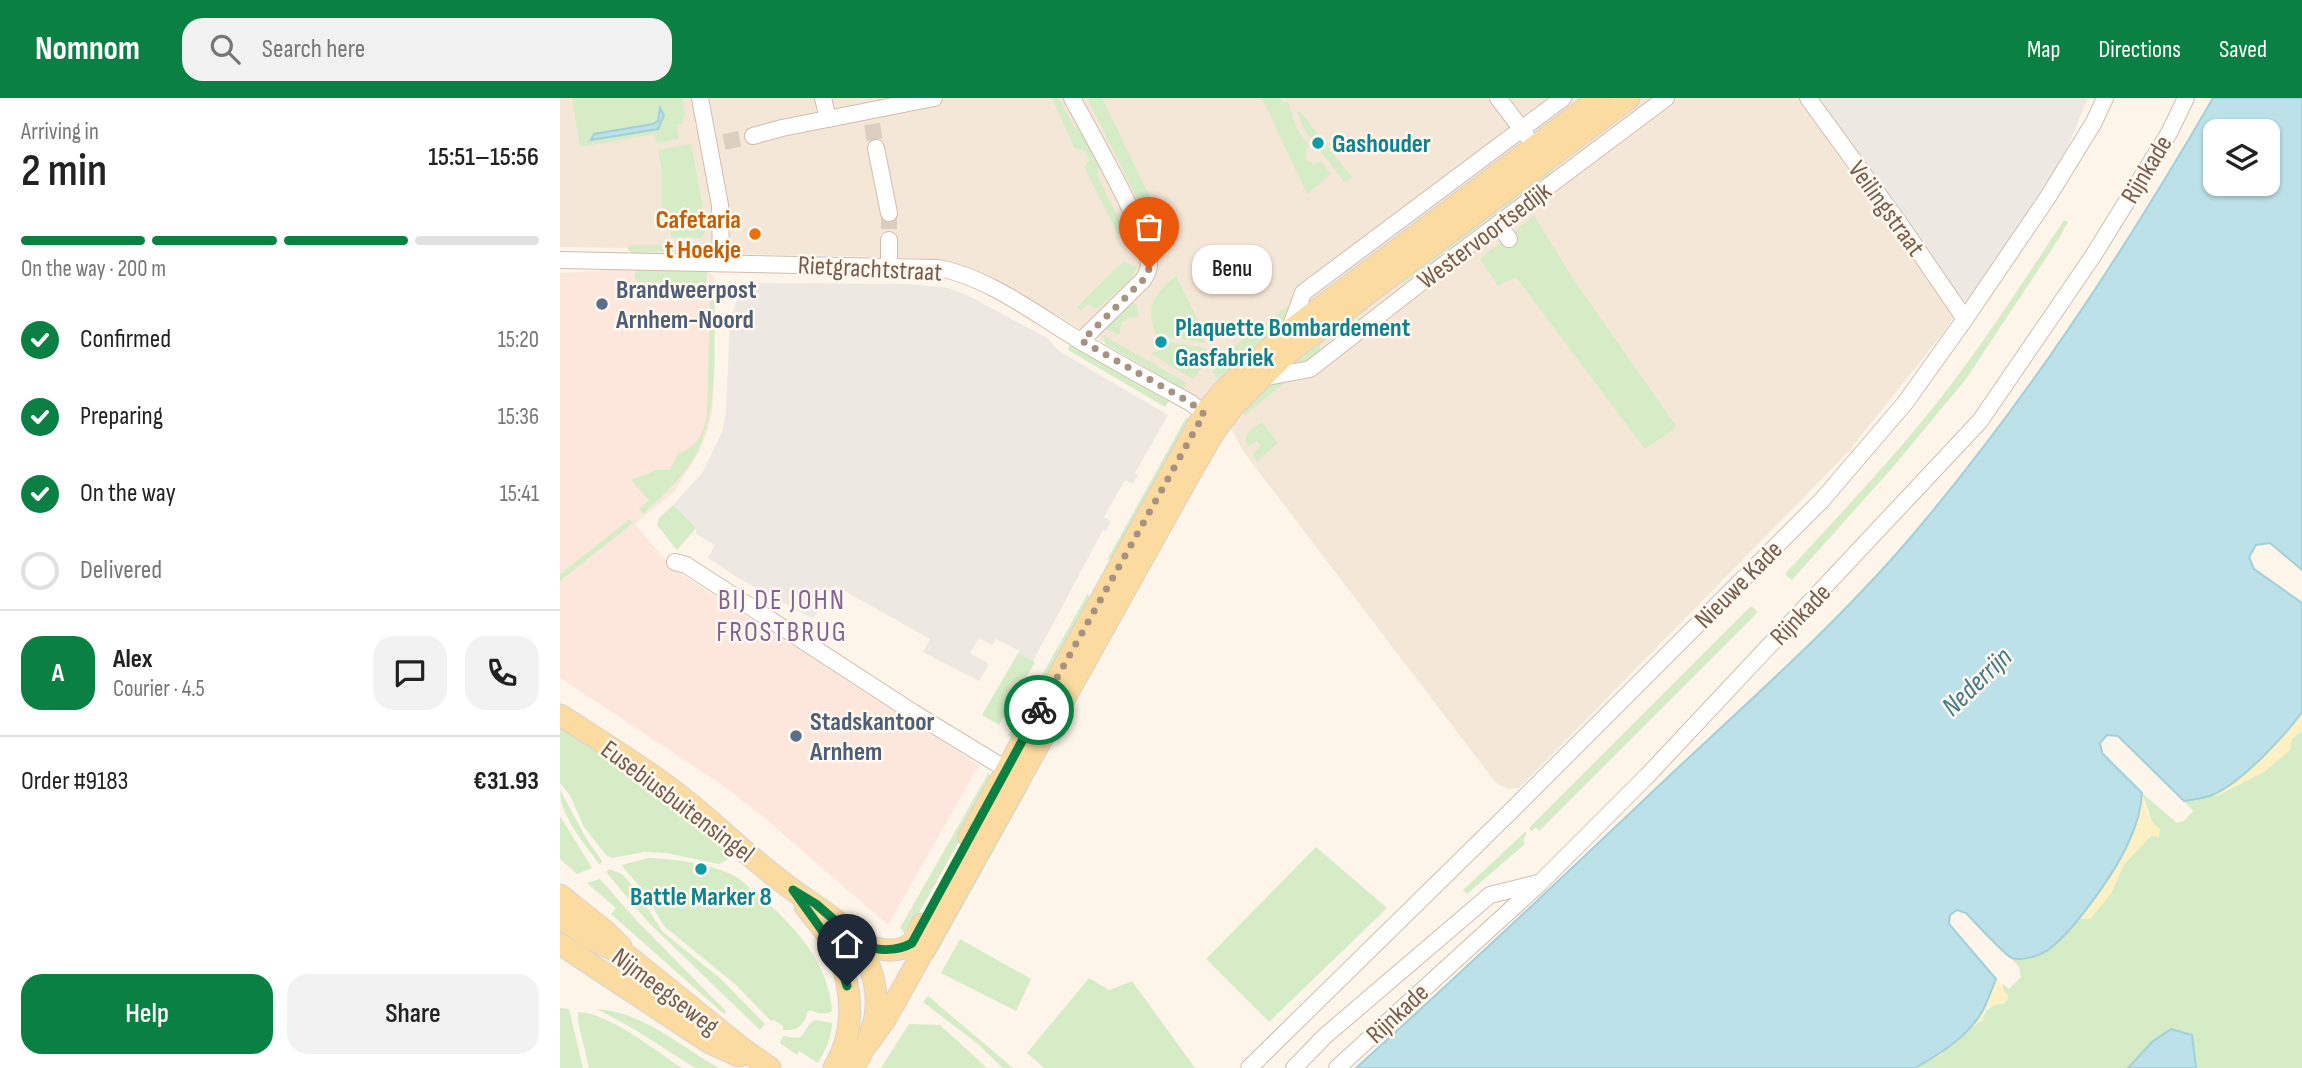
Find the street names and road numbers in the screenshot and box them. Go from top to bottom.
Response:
street label: Rijnkade [2115,130,2180,209]
street label: Veilingstraat [1841,155,1931,263]
street label: Westervoortsedijk [1412,176,1558,296]
street label: Rietgrachtstraat [797,250,943,289]
street label: Nieuwe Kade [1689,535,1789,635]
street label: Rijnkade [1764,578,1838,652]
street label: Eusebiusbuitensingel [594,734,760,870]
street label: Nijmeegseweg [606,942,725,1042]
street label: Rijnkade [1360,978,1436,1051]

